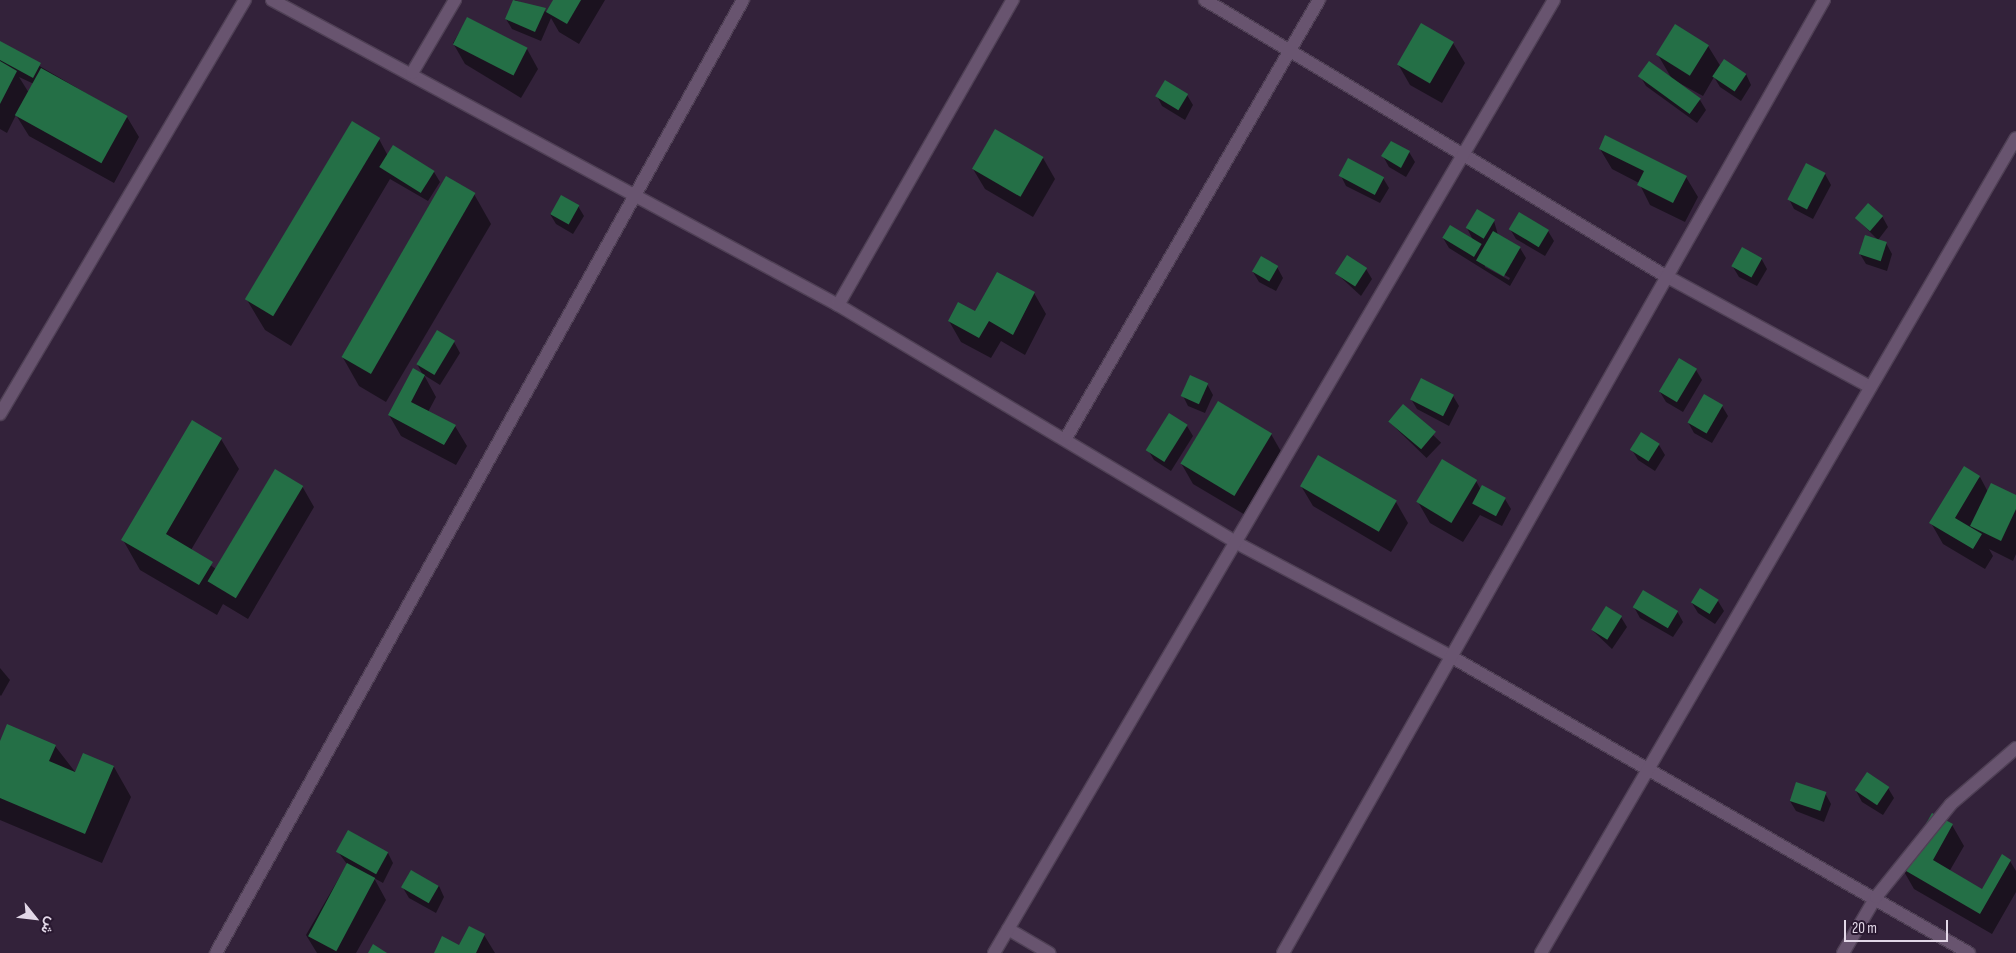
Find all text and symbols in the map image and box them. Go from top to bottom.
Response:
north arrow [10,893,60,943]
scale bar [1846,910,1950,942]
text: ش [37,914,60,937]
text: 20 m [1852,919,1877,938]

